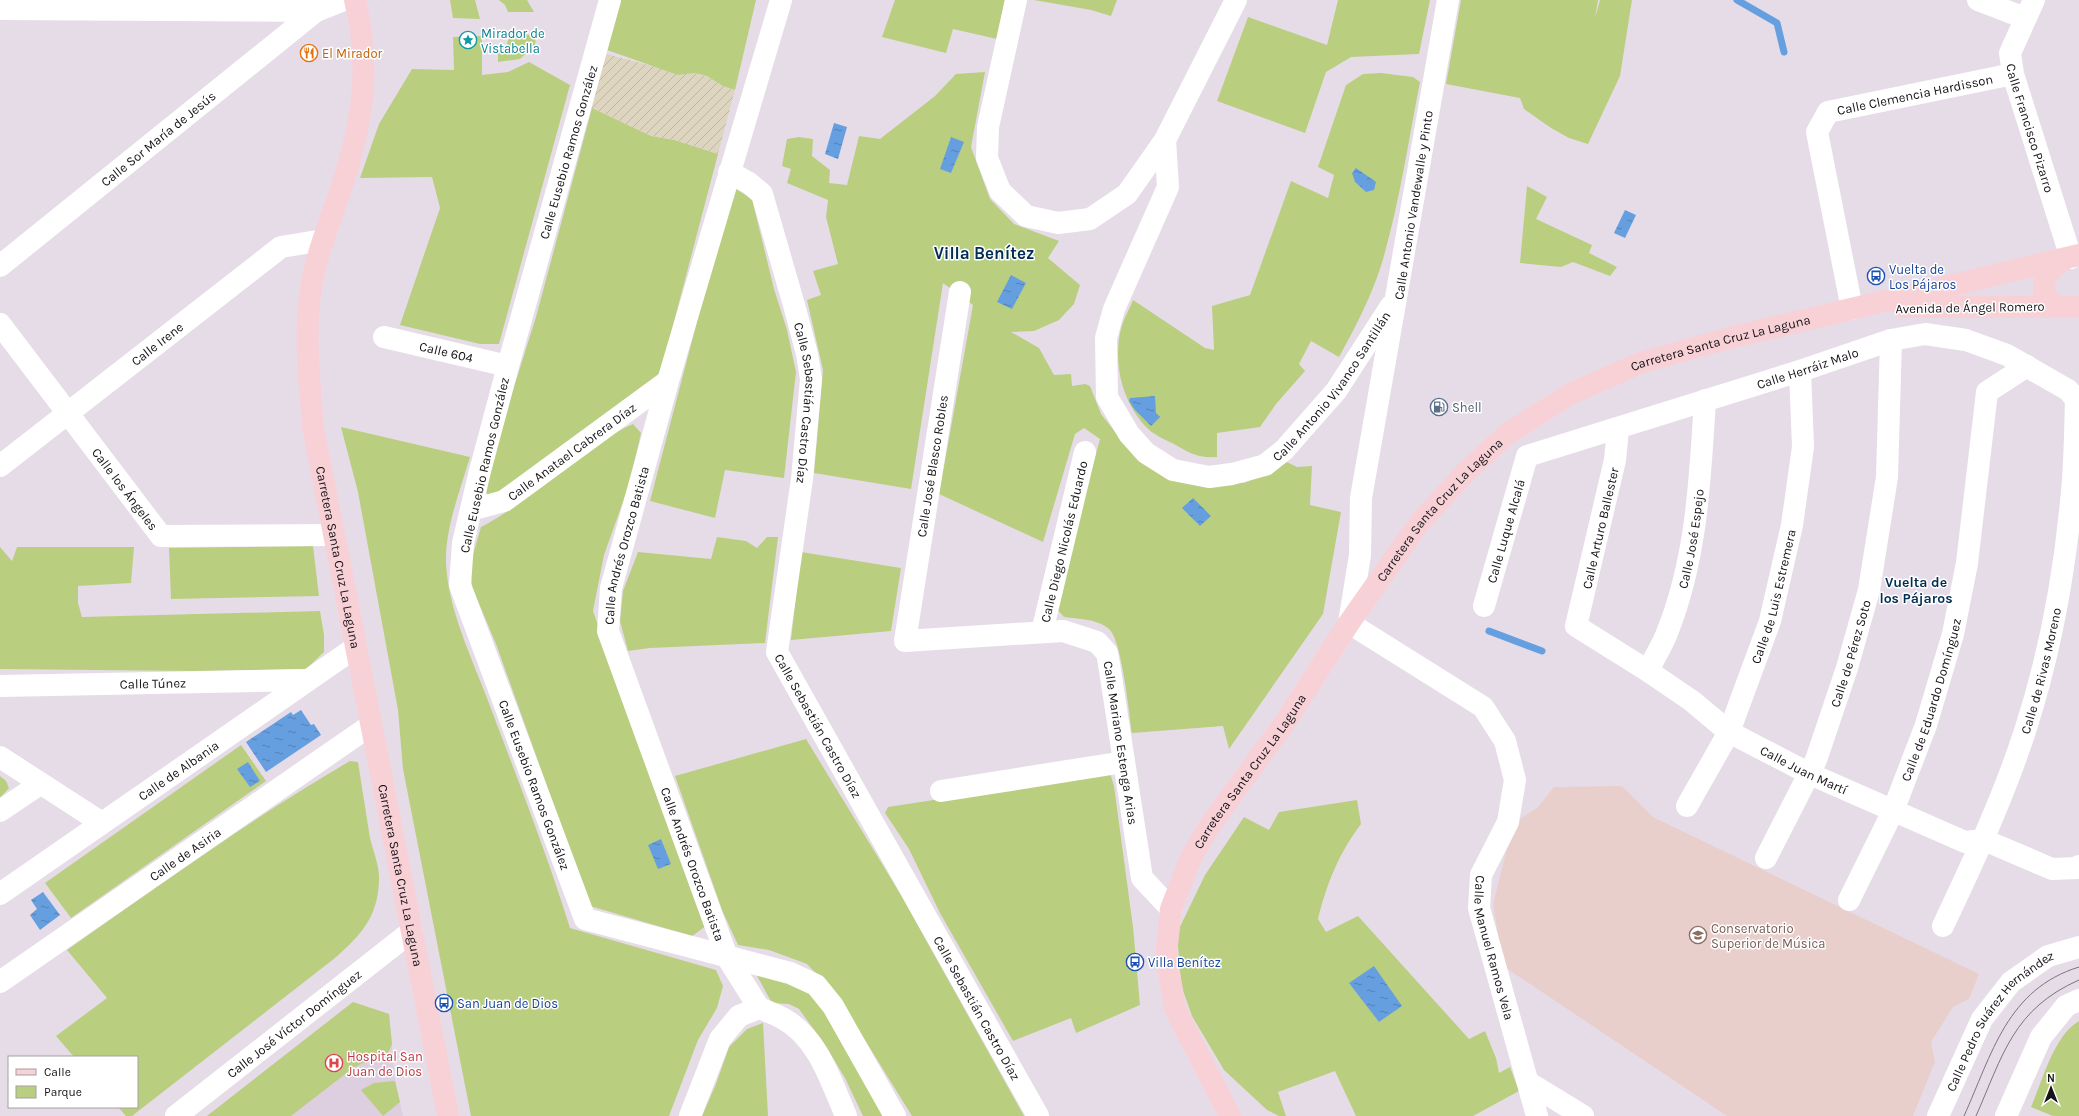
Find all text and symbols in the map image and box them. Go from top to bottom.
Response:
place label: Mirador de Vistabella [481,26,545,56]
place icon: Mirador de Vistabella [458,30,478,50]
restaurant icon: El Mirador [299,43,319,63]
place label: El Mirador [322,46,383,61]
street label: Calle Francisco Pizarro [2004,63,2057,194]
street label: Calle Eusebio Ramos González [536,64,601,241]
street label: Calle Clemencia Hardisson [1836,71,1994,118]
street label: Calle Sor María de Jesús [98,88,219,190]
street label: Calle Antonio Vandewalle y Pinto [1391,109,1436,301]
district label: Villa Benítez [934,243,1034,263]
place label: Vuelta de Los Pájaros [1889,262,1956,292]
bus stop icon: Vuelta de Los Pájaros [1866,266,1886,286]
street label: Avenida de Ángel Romero [1895,297,2045,316]
street label: Calle Antonio Vivanco Santillán [1270,309,1394,464]
street label: Carretera Santa Cruz La Laguna [1628,312,1812,374]
street label: Calle Irene [128,319,186,369]
street label: Calle Sebastián Castro Díaz [791,321,818,485]
street label: Calle 604 [418,339,475,366]
street label: Calle Herráiz Malo [1755,345,1860,392]
street label: Calle Eusebio Ramos González [457,376,512,555]
street label: Calle José Blasco Robles [914,394,951,538]
fuel station icon: Shell [1429,397,1449,417]
street label: Calle Anatael Cabrera Díaz [505,400,639,504]
place label: Shell [1452,400,1482,415]
street label: Carretera Santa Cruz La Laguna [1374,435,1506,584]
street label: Calle los Ángeles [89,445,161,533]
street label: Calle Diego Nicolás Eduardo [1038,459,1091,624]
street label: Carretera Santa Cruz La Laguna [313,465,363,650]
street label: Calle Andrés Orozco Batista [601,465,652,625]
street label: Calle Arturo Ballester [1579,466,1622,590]
street label: Calle Luque Alcalá [1484,478,1528,585]
street label: Calle José Espejo [1675,488,1707,590]
street label: Calle de Luis Estremera [1748,528,1799,666]
district label: Vuelta de los Pájaros [1879,574,1953,607]
street label: Calle de Pérez Soto [1827,598,1874,709]
street label: Calle de Rivas Moreno [2018,606,2064,736]
street label: Calle de Eduardo Domínguez [1898,617,1964,783]
street label: Calle Sebastián Castro Díaz [771,651,864,801]
street label: Calle Mariano Estenga Arias [1101,660,1141,826]
street label: Calle Túnez [120,675,186,692]
street label: Carretera Santa Cruz La Laguna [1191,691,1309,851]
street label: Calle Eusebio Ramos González [496,698,573,872]
street label: Calle de Albania [135,738,222,804]
street label: Calle Juan Martí [1758,743,1850,798]
street label: Carretera Santa Cruz La Laguna [375,783,426,968]
street label: Calle Andrés Orozco Batista [658,785,727,943]
street label: Calle de Asiria [147,824,224,884]
street label: Calle Manuel Ramos Vela [1471,875,1517,1022]
place label: Conservatorio Superior de Música [1711,921,1825,951]
school or university icon: Conservatorio Superior de Música [1688,925,1708,945]
street label: Calle Sebastián Castro Díaz [930,934,1023,1083]
street label: Calle Pedro Suárez Hernández [1943,948,2055,1094]
bus stop icon: Villa Benítez [1125,952,1145,972]
place label: Villa Benítez [1148,955,1221,970]
street label: Calle José Víctor Domínguez [224,967,365,1081]
bus stop icon: San Juan de Dios [434,993,454,1013]
place label: San Juan de Dios [457,996,558,1011]
place label: Hospital San Juan de Dios [347,1049,423,1079]
hospital icon: Hospital San Juan de Dios [324,1053,344,1073]
legend [8,1056,138,1108]
text: Calle [44,1065,71,1079]
north arrow [2031,1068,2071,1108]
text: N [2047,1072,2055,1085]
text: Parque [44,1085,82,1099]

